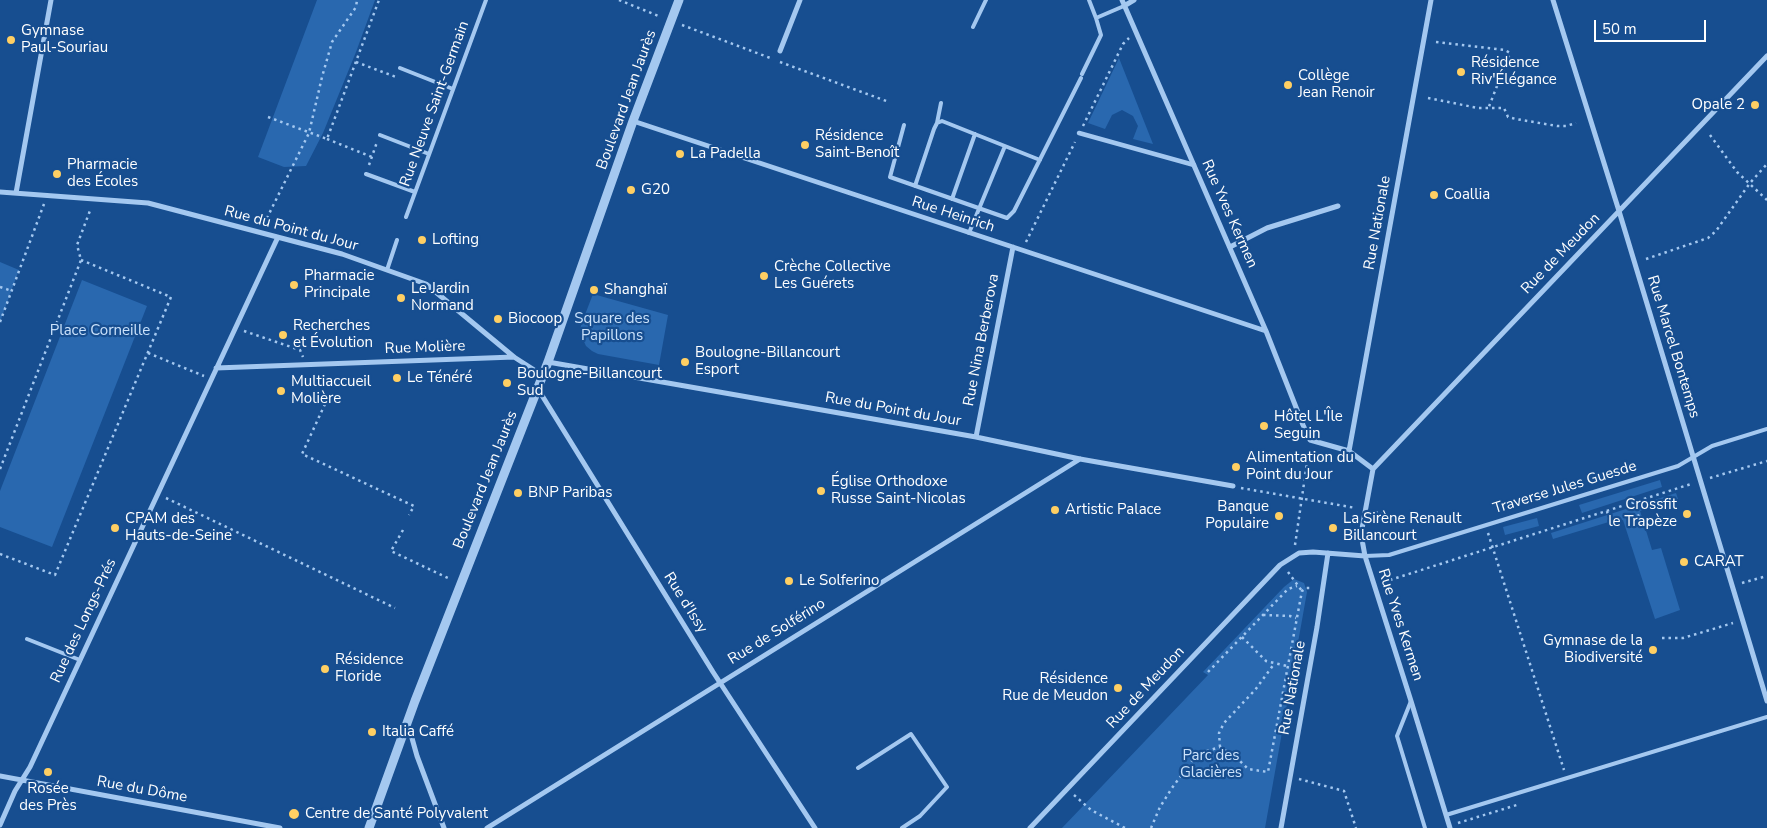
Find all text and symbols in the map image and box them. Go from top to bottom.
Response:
scale bar [1597,10,1710,42]
street label: Rue Neuve Saint-Germain [397,19,473,189]
text: 50 m [1602,19,1637,39]
place label: Gymnase Paul-Souriau [21,22,108,57]
street label: Boulevard Jean Jaurès [593,28,661,172]
marker: Gymnase Paul-Souriau [5,34,17,46]
place label: Résidence Riv'Élégance [1471,54,1557,89]
marker: Résidence Riv'Élégance [1455,66,1467,78]
place label: Collège Jean Renoir [1298,67,1375,102]
marker: Collège Jean Renoir [1282,79,1294,91]
place label: Opale 2 [1692,96,1745,114]
marker: Opale 2 [1749,99,1761,111]
place label: Résidence Saint-Benoît [815,127,899,162]
marker: Résidence Saint-Benoît [799,139,811,151]
place label: La Padella [690,145,761,163]
marker: La Padella [674,148,686,160]
place label: Pharmacie des Écoles [67,156,138,191]
street label: Rue Yves Kermen [1197,157,1261,271]
marker: Pharmacie des Écoles [51,168,63,180]
street label: Rue Nationale [1361,175,1395,271]
place label: G20 [641,181,670,199]
marker: G20 [625,184,637,196]
place label: Coallia [1444,186,1490,204]
marker: Coallia [1428,189,1440,201]
street label: Rue Heinrich [909,193,997,237]
street label: Rue du Point du Jour [222,202,360,256]
street label: Rue de Meudon [1518,210,1604,298]
place label: Lofting [432,231,479,249]
marker: Lofting [416,234,428,246]
place label: Crèche Collective Les Guérets [774,258,891,293]
place label: Pharmacie Principale [304,267,375,302]
marker: Crèche Collective Les Guérets [758,270,770,282]
street label: Rue Nina Berberova [960,272,1004,408]
street label: Rue Marcel Bontemps [1643,273,1703,421]
marker: Pharmacie Principale [288,279,300,291]
place label: Le Jardin Normand [411,280,474,315]
place label: Shanghaï [604,281,667,299]
marker: Shanghaï [588,284,600,296]
marker: Le Jardin Normand [395,292,407,304]
place label: Biocoop [508,310,562,328]
park label: Square des Papillons [574,310,650,345]
marker: Biocoop [492,313,504,325]
place label: Recherches et Évolution [293,317,373,352]
park label: Place Corneille [50,322,150,340]
marker: Recherches et Évolution [277,329,289,341]
street label: Rue Molière [384,338,466,358]
place label: Boulogne-Billancourt Esport [695,344,840,379]
marker: Boulogne-Billancourt Esport [679,356,691,368]
place label: Boulogne-Billancourt Sud [517,365,662,400]
place label: Le Ténéré [407,369,473,387]
marker: Le Ténéré [391,372,403,384]
place label: Multiaccueil Molière [291,373,371,408]
marker: Boulogne-Billancourt Sud [501,377,513,389]
marker: Multiaccueil Molière [275,385,287,397]
street label: Rue du Point du Jour [824,389,962,431]
street label: Boulevard Jean Jaurès [450,408,522,552]
place label: Hôtel L'Île Seguin [1274,408,1343,443]
marker: Hôtel L'Île Seguin [1258,420,1270,432]
place label: Alimentation du Point du Jour [1246,449,1354,484]
street label: Traverse Jules Guesde [1491,458,1639,518]
marker: Alimentation du Point du Jour [1230,461,1242,473]
place label: Église Orthodoxe Russe Saint-Nicolas [831,473,966,508]
place label: BNP Paribas [528,484,612,502]
marker: Église Orthodoxe Russe Saint-Nicolas [815,485,827,497]
marker: BNP Paribas [512,487,524,499]
place label: Crossfit le Trapèze [1608,496,1677,531]
place label: Banque Populaire [1205,498,1269,533]
place label: Artistic Palace [1065,501,1161,519]
marker: Artistic Palace [1049,504,1061,516]
marker: Crossfit le Trapèze [1681,508,1693,520]
place label: CPAM des Hauts-de-Seine [125,510,232,545]
marker: Banque Populaire [1273,510,1285,522]
place label: La Sirène Renault Billancourt [1343,510,1462,545]
marker: CPAM des Hauts-de-Seine [109,522,121,534]
marker: La Sirène Renault Billancourt [1327,522,1339,534]
place label: CARAT [1694,553,1743,571]
street label: Rue des Longs-Prés [47,556,121,686]
marker: CARAT [1678,556,1690,568]
street label: Rue Yves Kermen [1373,567,1427,683]
street label: Rue d'Issy [659,569,711,637]
place label: Le Solferino [799,572,879,590]
marker: Le Solferino [783,575,795,587]
street label: Rue de Solférino [725,595,829,669]
place label: Gymnase de la Biodiversité [1543,632,1643,667]
street label: Rue Nationale [1276,640,1310,736]
street label: Rue de Meudon [1103,643,1189,733]
marker: Gymnase de la Biodiversité [1647,644,1659,656]
place label: Résidence Floride [335,651,404,686]
marker: Résidence Floride [319,663,331,675]
place label: Résidence Rue de Meudon [1002,670,1108,705]
marker: Résidence Rue de Meudon [1112,682,1124,694]
place label: Italia Caffé [382,723,454,741]
marker: Italia Caffé [366,726,378,738]
park label: Parc des Glacières [1180,747,1242,782]
marker: Rosée des Près [42,766,54,778]
street label: Rue du Dôme [95,773,189,807]
place label: Rosée des Près [19,780,77,815]
place label: Centre de Santé Polyvalent [305,805,488,823]
marker: Centre de Santé Polyvalent [287,807,301,821]

